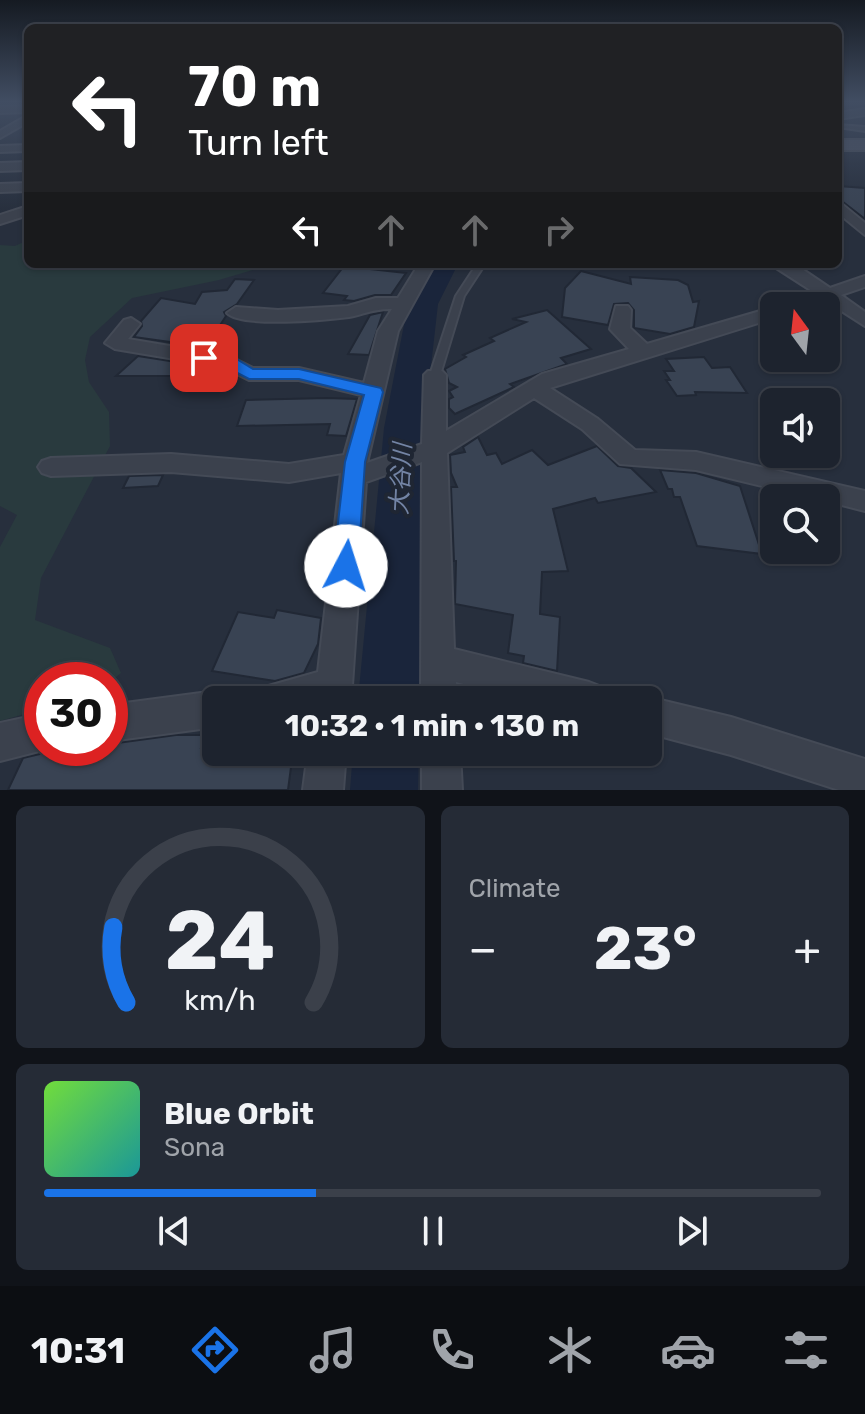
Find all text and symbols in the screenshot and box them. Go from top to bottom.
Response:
text: 70 m [188,54,321,120]
icon: left [56,56,160,160]
text: Turn left [188,121,329,164]
icon: left [285,208,329,252]
icon: ahead [369,208,413,252]
icon: ahead [453,208,497,252]
icon: right [537,208,581,252]
north arrow [760,292,840,372]
map controls [760,292,840,564]
pin [170,324,238,392]
icon: arrive [182,336,226,380]
button: sound [760,388,840,468]
water label: 大谷川 [385,439,417,516]
button: search [760,484,840,564]
position arrow [304,524,388,608]
speed limit sign: 30 [24,662,128,766]
text: 10:32 · 1 min · 130 m [285,708,579,744]
text: Climate [469,873,561,904]
text: 24 [165,891,276,990]
text: 23° [594,913,697,984]
text: − [469,923,497,975]
text: + [794,923,821,975]
text: km/h [185,983,256,1017]
text: Blue Orbit [164,1096,314,1132]
text: Sona [164,1132,225,1163]
icon: previous [152,1209,196,1253]
icon: pause [411,1209,455,1253]
icon: next [670,1209,714,1253]
icon: directions [187,1322,243,1378]
icon: music [305,1322,361,1378]
icon: phone [424,1322,480,1378]
icon: climate [542,1322,598,1378]
icon: car [660,1322,716,1378]
icon: filters [778,1322,834,1378]
text: 10:31 [31,1329,125,1372]

